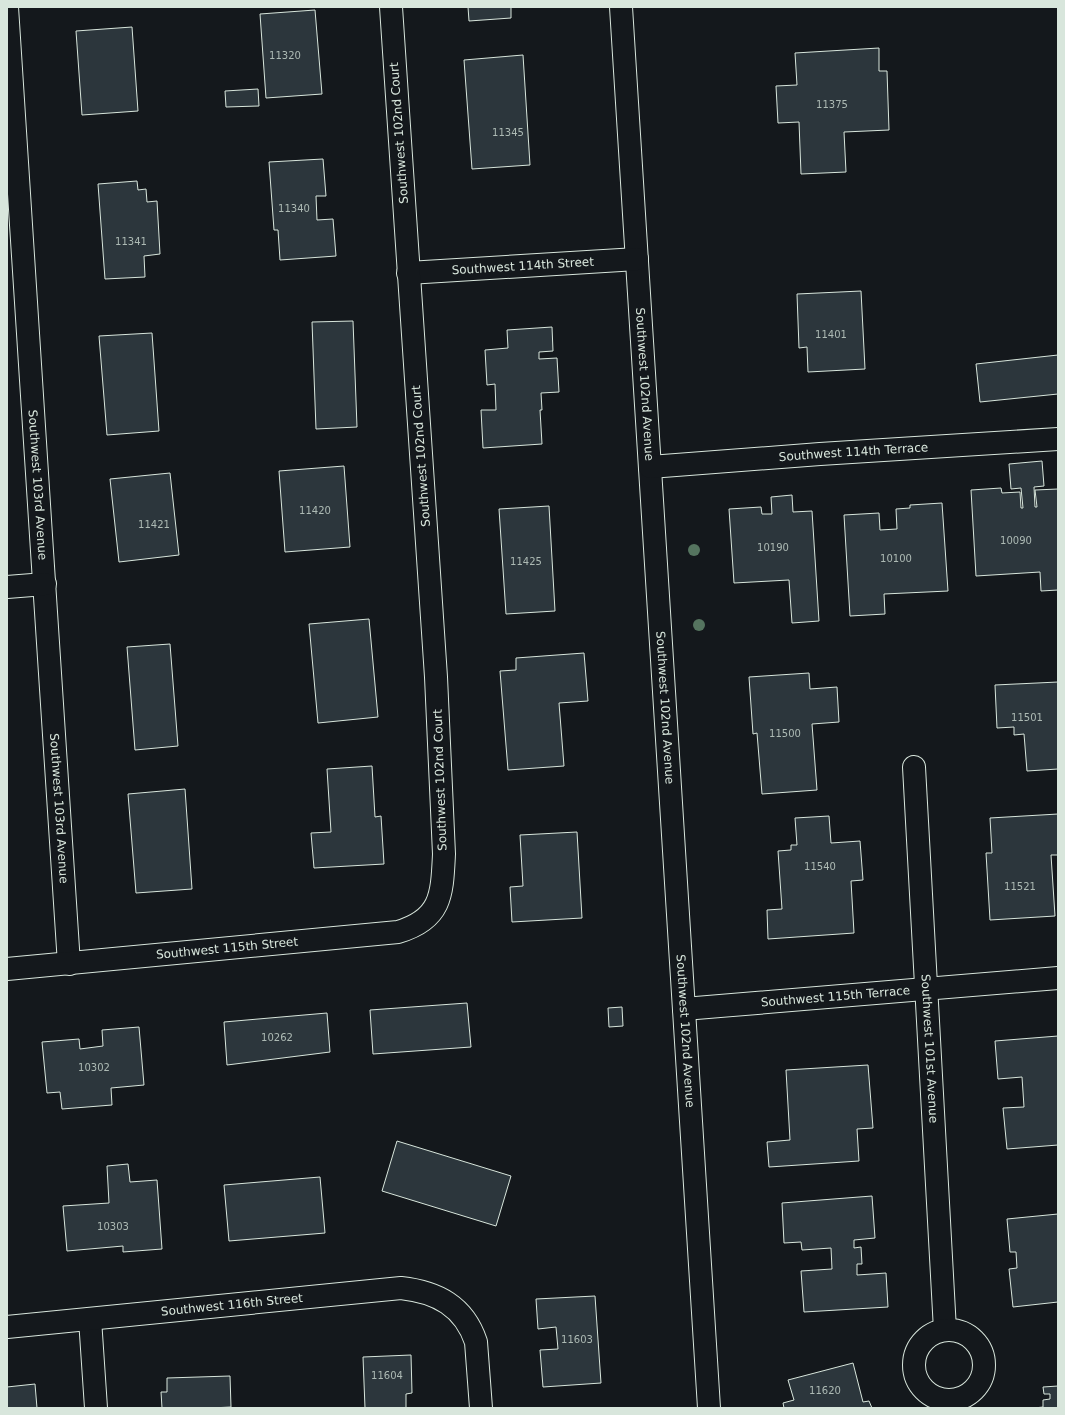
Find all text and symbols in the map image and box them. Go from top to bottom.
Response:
house number: 11320 [269,50,301,61]
street label: Southwest 102nd Court [387,62,411,204]
house number: 11375 [816,99,848,110]
house number: 11345 [492,127,524,138]
house number: 11340 [278,203,310,214]
house number: 11341 [115,236,147,247]
street label: Southwest 114th Street [451,255,595,277]
street label: Southwest 102nd Avenue [633,307,656,461]
house number: 11401 [815,329,847,340]
street label: Southwest 102nd Court [409,385,433,527]
street label: Southwest 103rd Avenue [26,409,50,561]
street label: Southwest 114th Terrace [778,440,929,464]
house number: 11420 [299,505,331,516]
house number: 11421 [138,519,170,530]
house number: 10090 [1000,535,1032,546]
house number: 10190 [757,542,789,553]
house number: 10100 [880,553,912,564]
house number: 11425 [510,556,542,567]
street label: Southwest 102nd Avenue [653,631,677,785]
street label: Southwest 102nd Court [431,709,449,851]
house number: 11501 [1011,712,1043,723]
house number: 11500 [769,728,801,739]
street label: Southwest 103rd Avenue [47,733,71,884]
house number: 11540 [804,861,836,872]
house number: 11521 [1004,881,1036,892]
street label: Southwest 115th Street [155,934,299,962]
street label: Southwest 102nd Avenue [674,954,697,1108]
street label: Southwest 101st Avenue [918,974,941,1123]
street label: Southwest 115th Terrace [760,983,911,1010]
house number: 10262 [261,1032,293,1043]
house number: 10302 [78,1062,110,1073]
house number: 10303 [97,1221,129,1232]
street label: Southwest 116th Street [160,1291,304,1319]
house number: 11603 [561,1334,593,1345]
house number: 11604 [371,1370,403,1381]
house number: 11620 [809,1385,841,1396]

